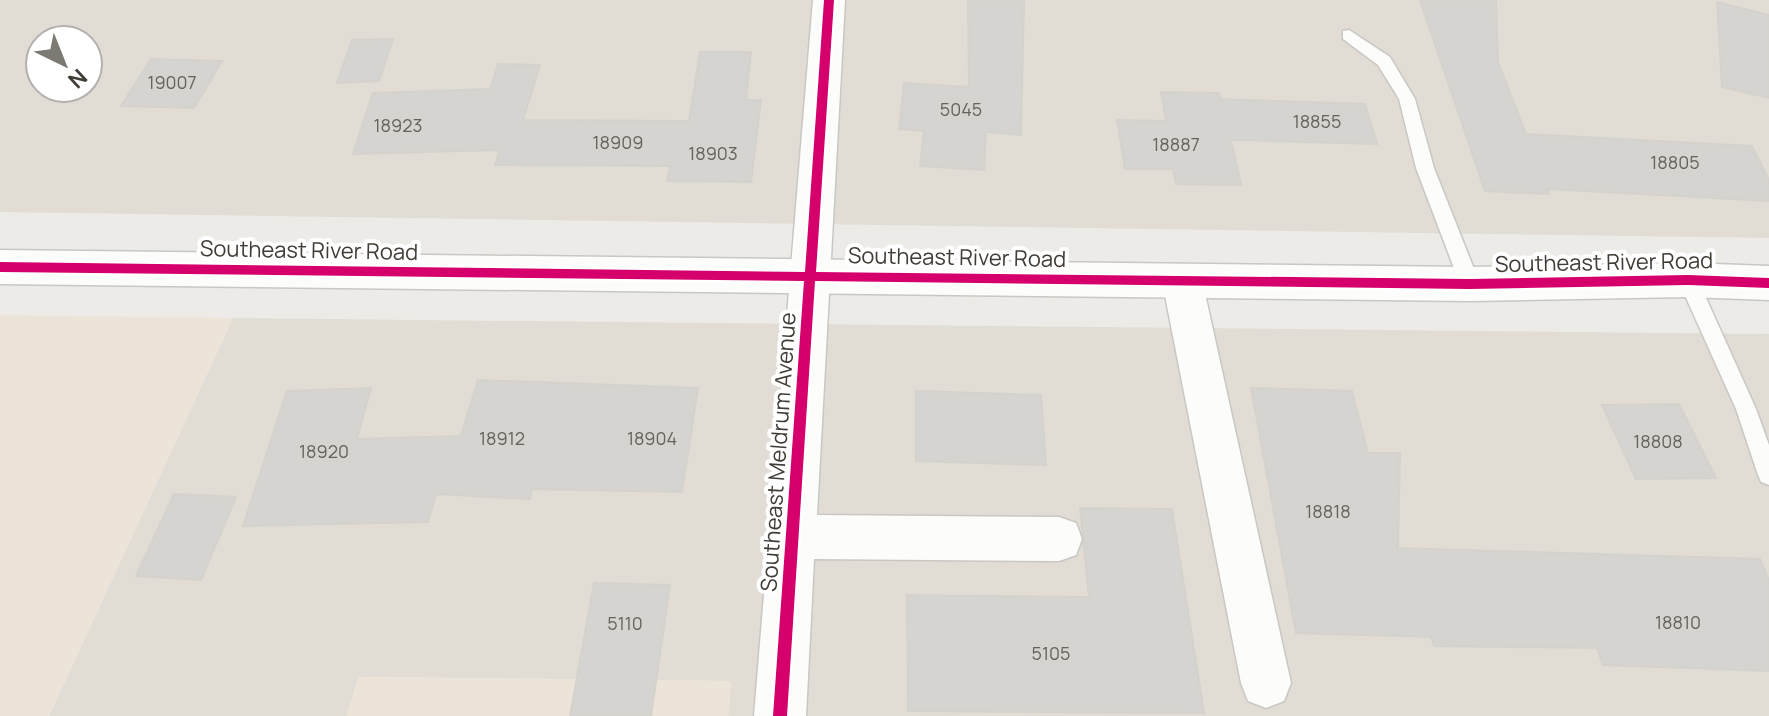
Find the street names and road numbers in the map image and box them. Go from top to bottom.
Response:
street label: Southeast River Road [200,233,418,267]
street label: Southeast River Road [848,240,1066,274]
street label: Southeast River Road [1495,245,1713,279]
street label: Southeast Meldrum Avenue [753,311,803,593]

